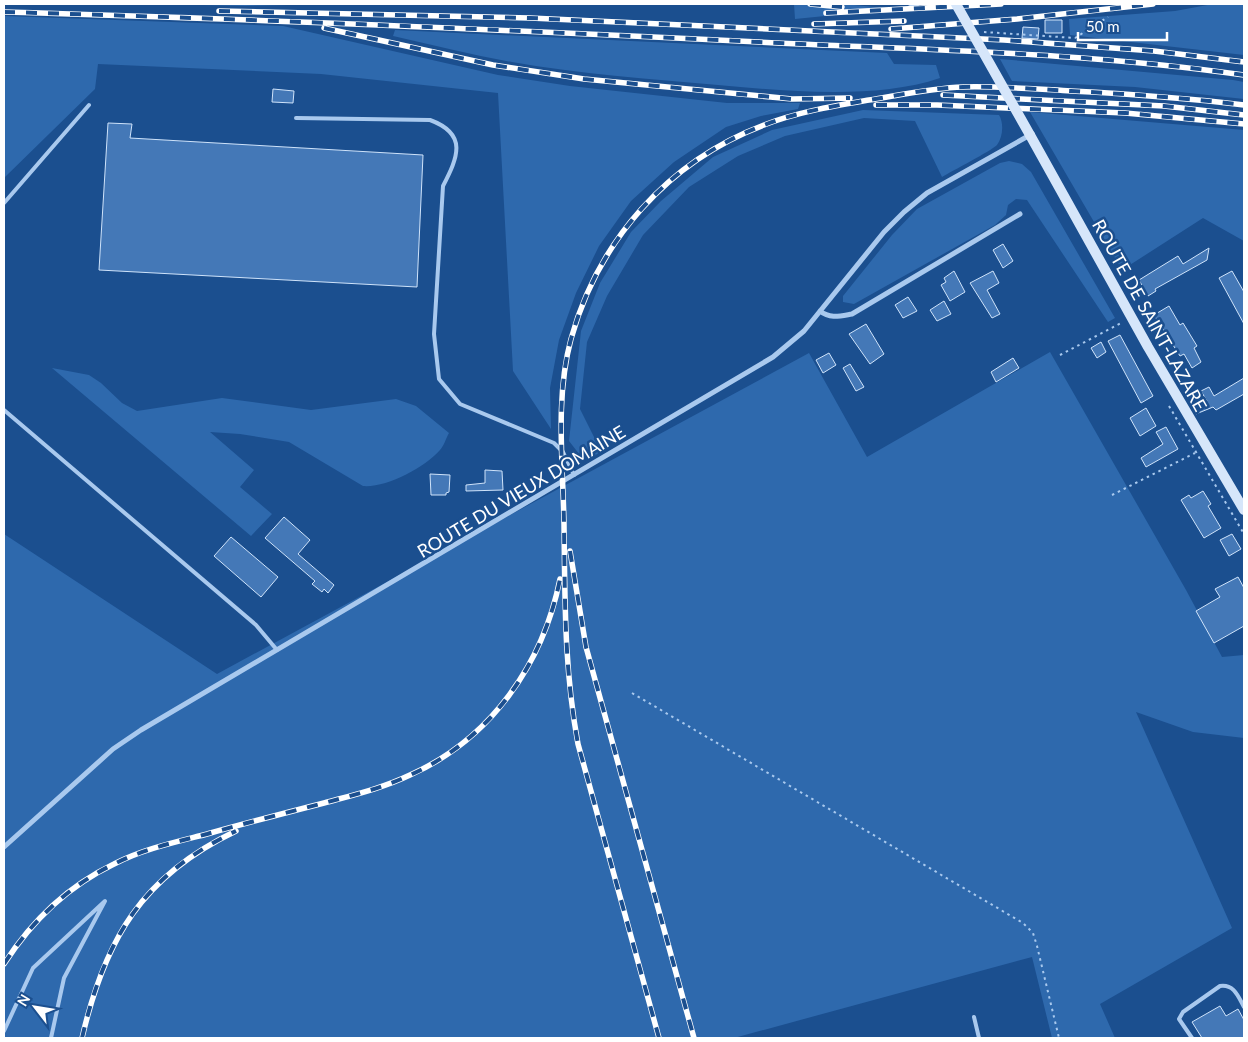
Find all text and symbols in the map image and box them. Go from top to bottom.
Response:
scale bar [1078,10,1167,42]
text: 50 m [1086,17,1120,35]
street label: ROUTE DE SAINT-LAZARE [1088,215,1212,415]
street label: ROUTE DU VIEUX DOMAINE [413,420,629,562]
north arrow [10,982,60,1032]
text: N [13,991,33,1009]

